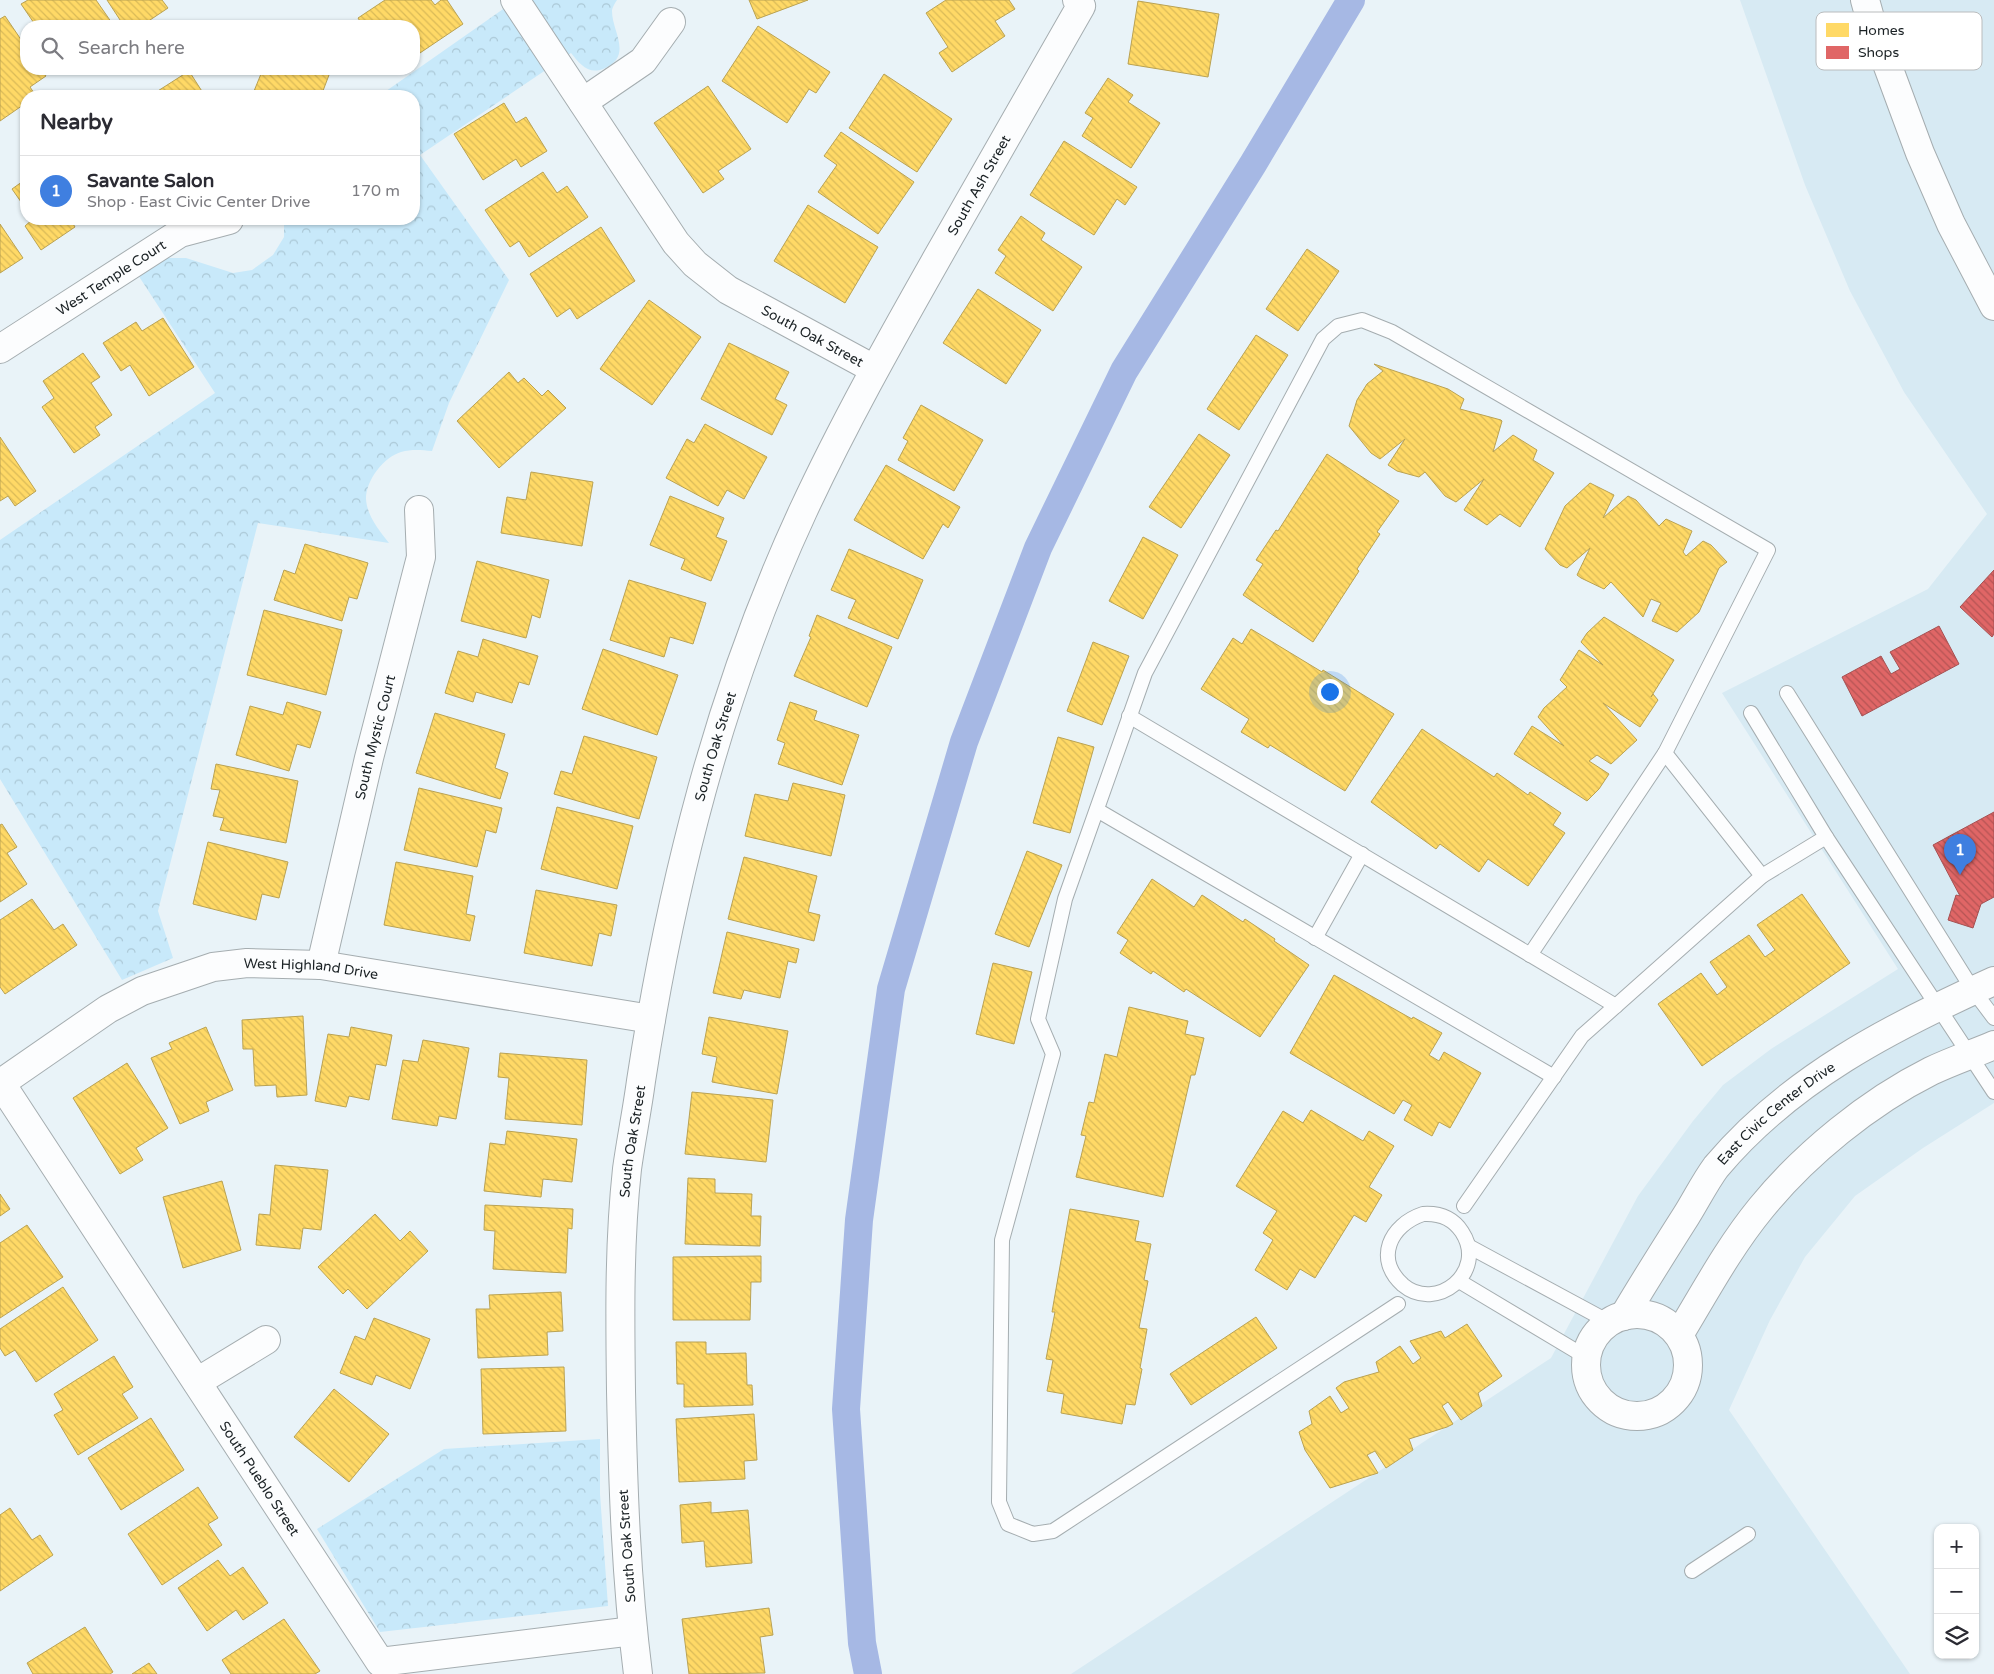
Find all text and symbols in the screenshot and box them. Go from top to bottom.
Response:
legend [1816,12,1982,70]
search box [20,20,420,75]
text: Homes [1858,22,1905,39]
icon: search [38,34,66,62]
text: Search here [78,37,185,59]
text: Shops [1858,44,1899,61]
text: Nearby [40,110,113,135]
street label: South Ash Street [943,131,1014,238]
text: Savante Salon [87,170,214,192]
text: 1 [51,181,61,201]
text: 170 m [351,181,400,201]
text: Shop · East Civic Center Drive [87,192,310,212]
street label: West Temple Court [53,236,169,319]
street label: South Oak Street [759,301,867,371]
street label: South Mystic Court [351,672,399,801]
your location [1317,679,1343,705]
street label: South Oak Street [691,689,740,803]
pin: 1 [1944,834,1976,875]
street label: West Highland Drive [243,954,380,983]
street label: East Civic Center Drive [1713,1058,1838,1168]
street label: South Oak Street [616,1083,649,1198]
street label: South Pueblo Street [216,1418,304,1540]
street label: South Oak Street [615,1488,639,1603]
map controls [1934,1524,1979,1659]
button: + [1934,1524,1979,1569]
button: − [1934,1569,1979,1614]
button: layers [1934,1614,1979,1659]

